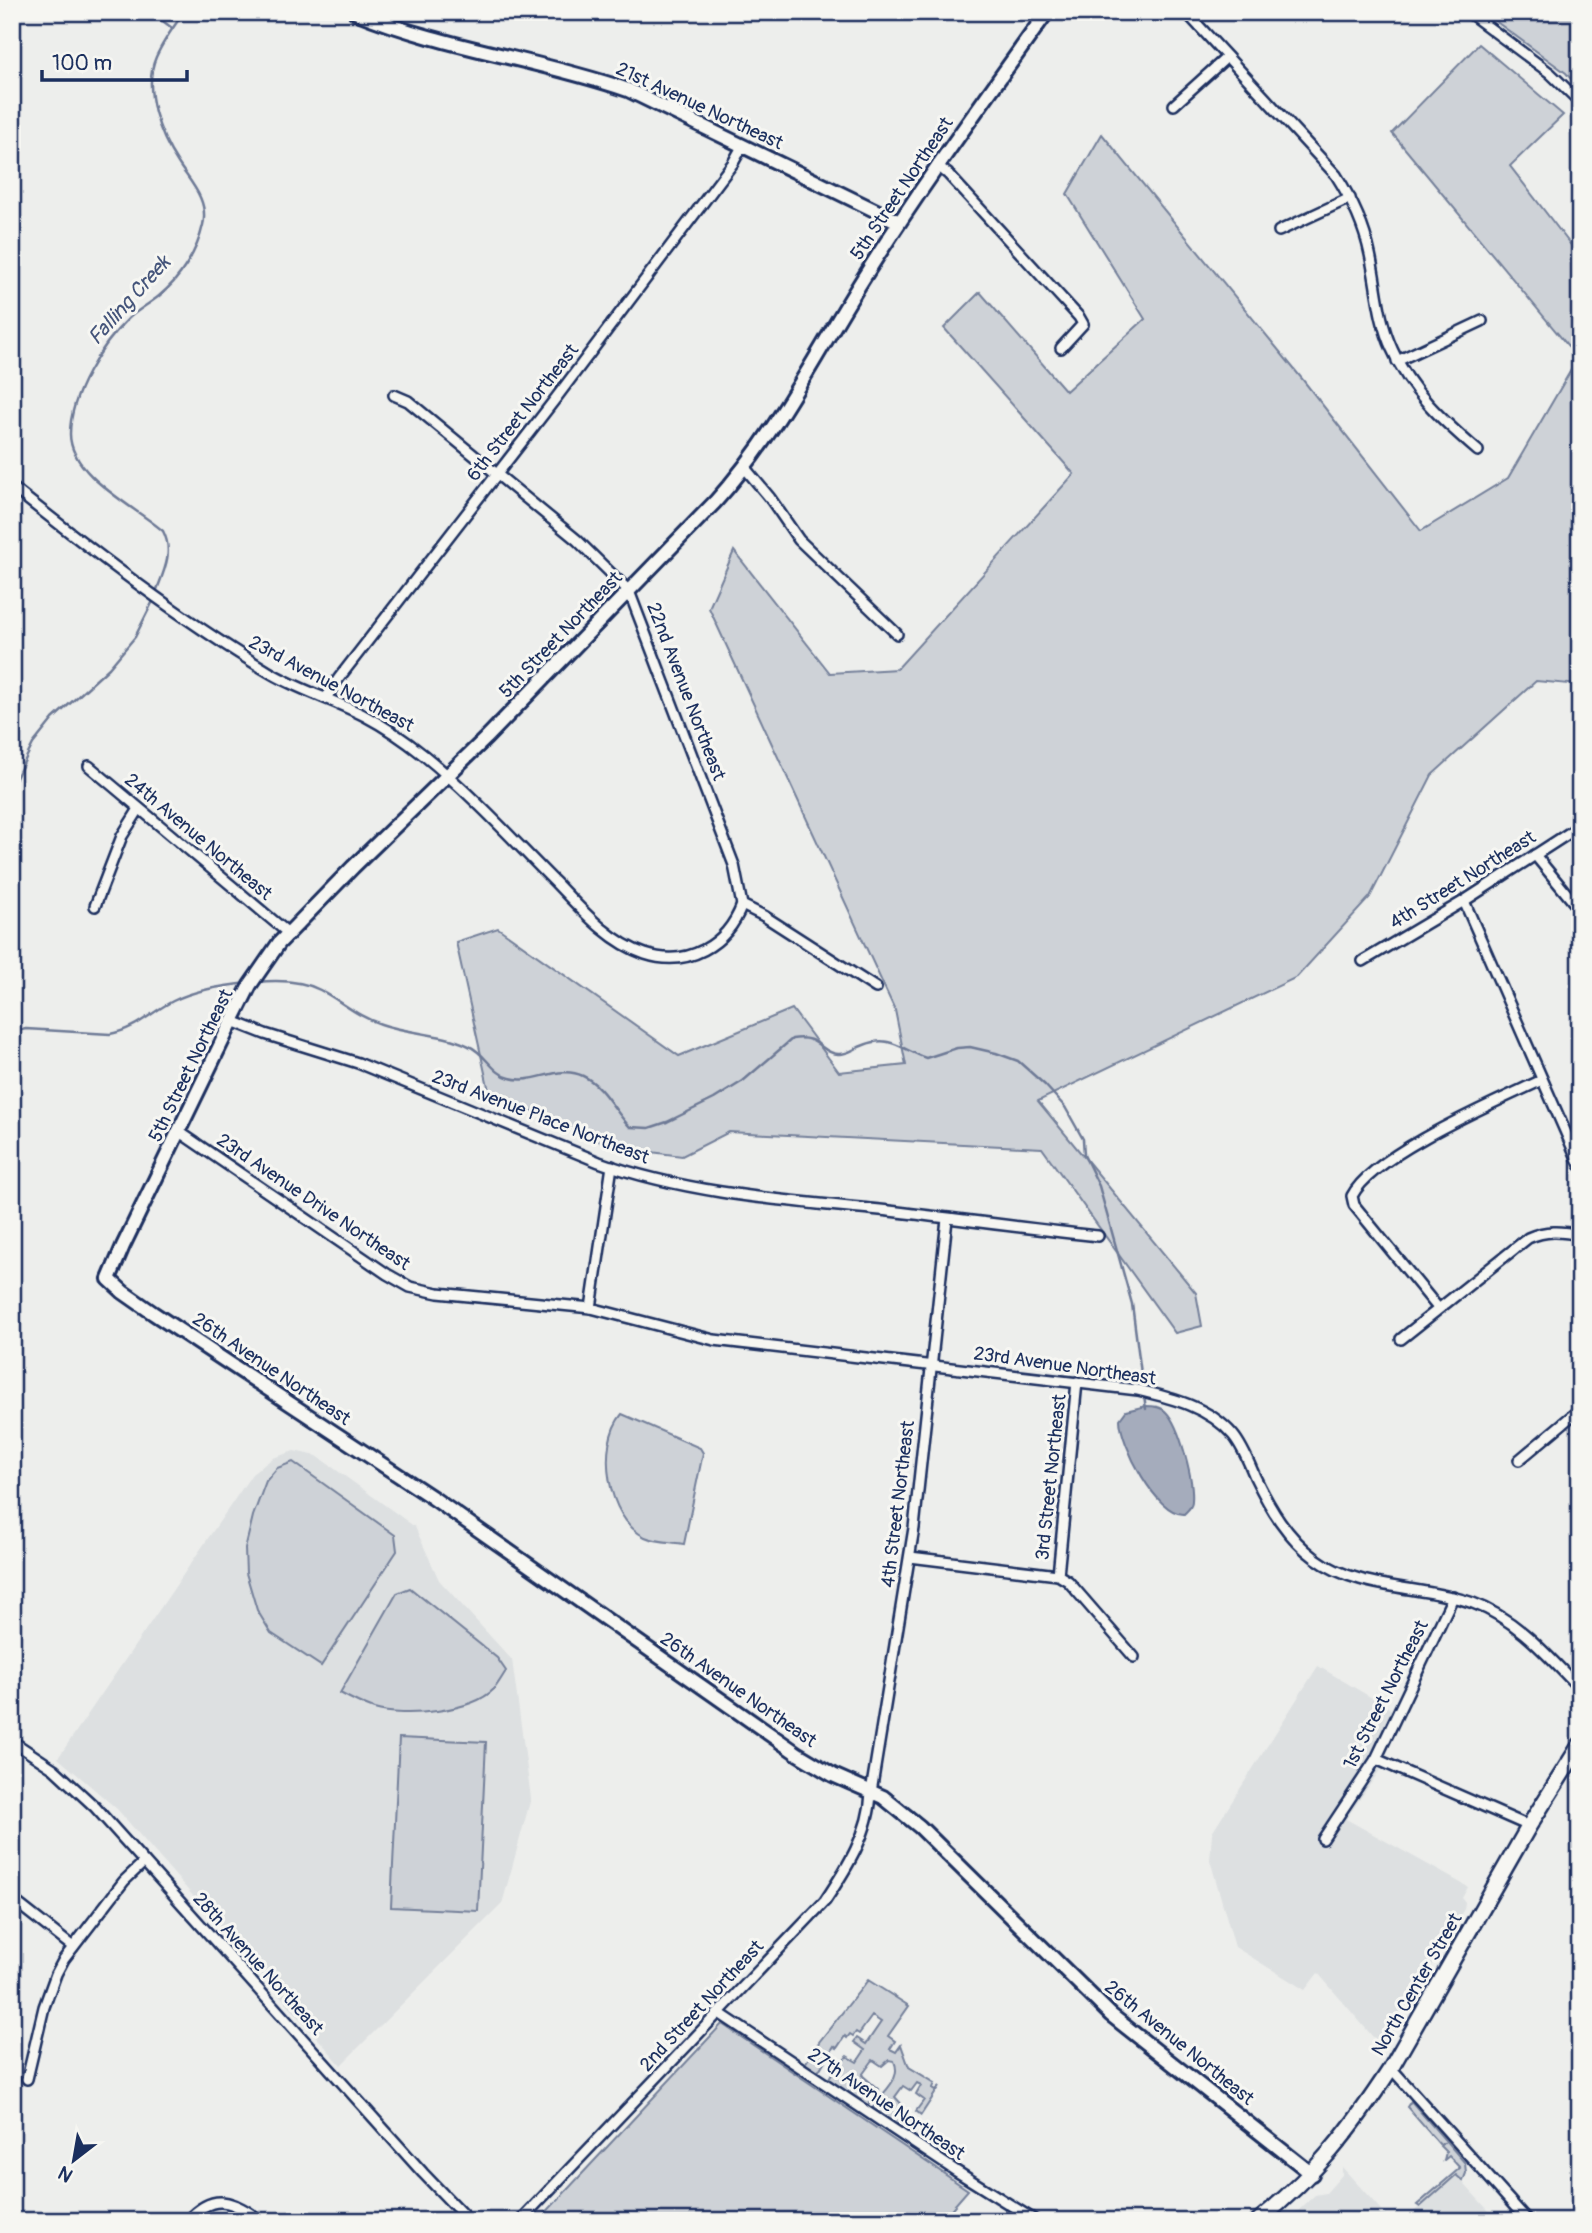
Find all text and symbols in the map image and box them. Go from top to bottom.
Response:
scale bar [42,38,187,82]
text: 100 m [52,50,112,77]
street label: 21st Avenue Northeast [612,57,787,155]
street label: 5th Street Northeast [845,112,959,265]
water label: Falling Creek [82,248,178,351]
street label: 6th Street Northeast [462,339,584,486]
street label: 5th Street Northeast [494,566,628,703]
street label: 22nd Avenue Northeast [641,599,731,784]
street label: 23rd Avenue Northeast [245,630,419,738]
street label: 24th Avenue Northeast [120,768,277,906]
street label: 4th Street Northeast [1385,825,1540,935]
street label: 5th Street Northeast [143,985,239,1146]
street label: 23rd Avenue Place Northeast [429,1064,653,1170]
street label: 23rd Avenue Drive Northeast [212,1128,415,1276]
street label: 26th Avenue Northeast [188,1307,355,1431]
street label: 23rd Avenue Northeast [972,1341,1158,1391]
street label: 3rd Street Northeast [1030,1393,1072,1561]
street label: 4th Street Northeast [876,1419,920,1589]
street label: 1st Street Northeast [1338,1616,1434,1773]
street label: 26th Avenue Northeast [656,1627,822,1753]
street label: 28th Avenue Northeast [188,1887,329,2040]
street label: North Center Street [1366,1908,1468,2060]
street label: 2nd Street Northeast [635,1935,769,2076]
street label: 26th Avenue Northeast [1100,1975,1259,2111]
street label: 27th Avenue Northeast [803,2042,970,2166]
north arrow [38,2124,108,2194]
text: N [54,2160,77,2187]

